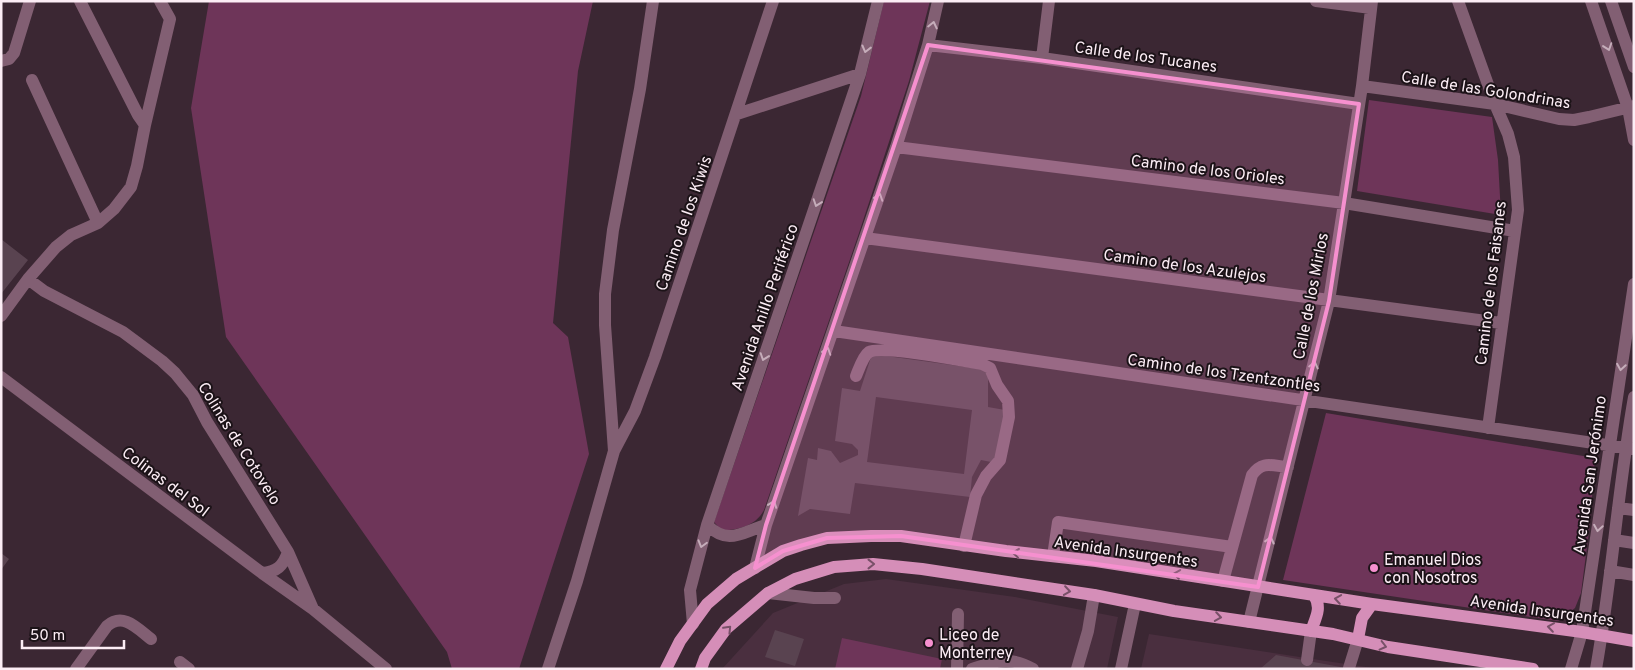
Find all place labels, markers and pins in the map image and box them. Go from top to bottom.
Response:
place label: Emanuel Dios con Nosotros [1384,551,1482,589]
marker: Emanuel Dios con Nosotros [1368,562,1380,574]
place label: Liceo de Monterrey [939,626,1013,664]
marker: Liceo de Monterrey [923,637,935,649]

